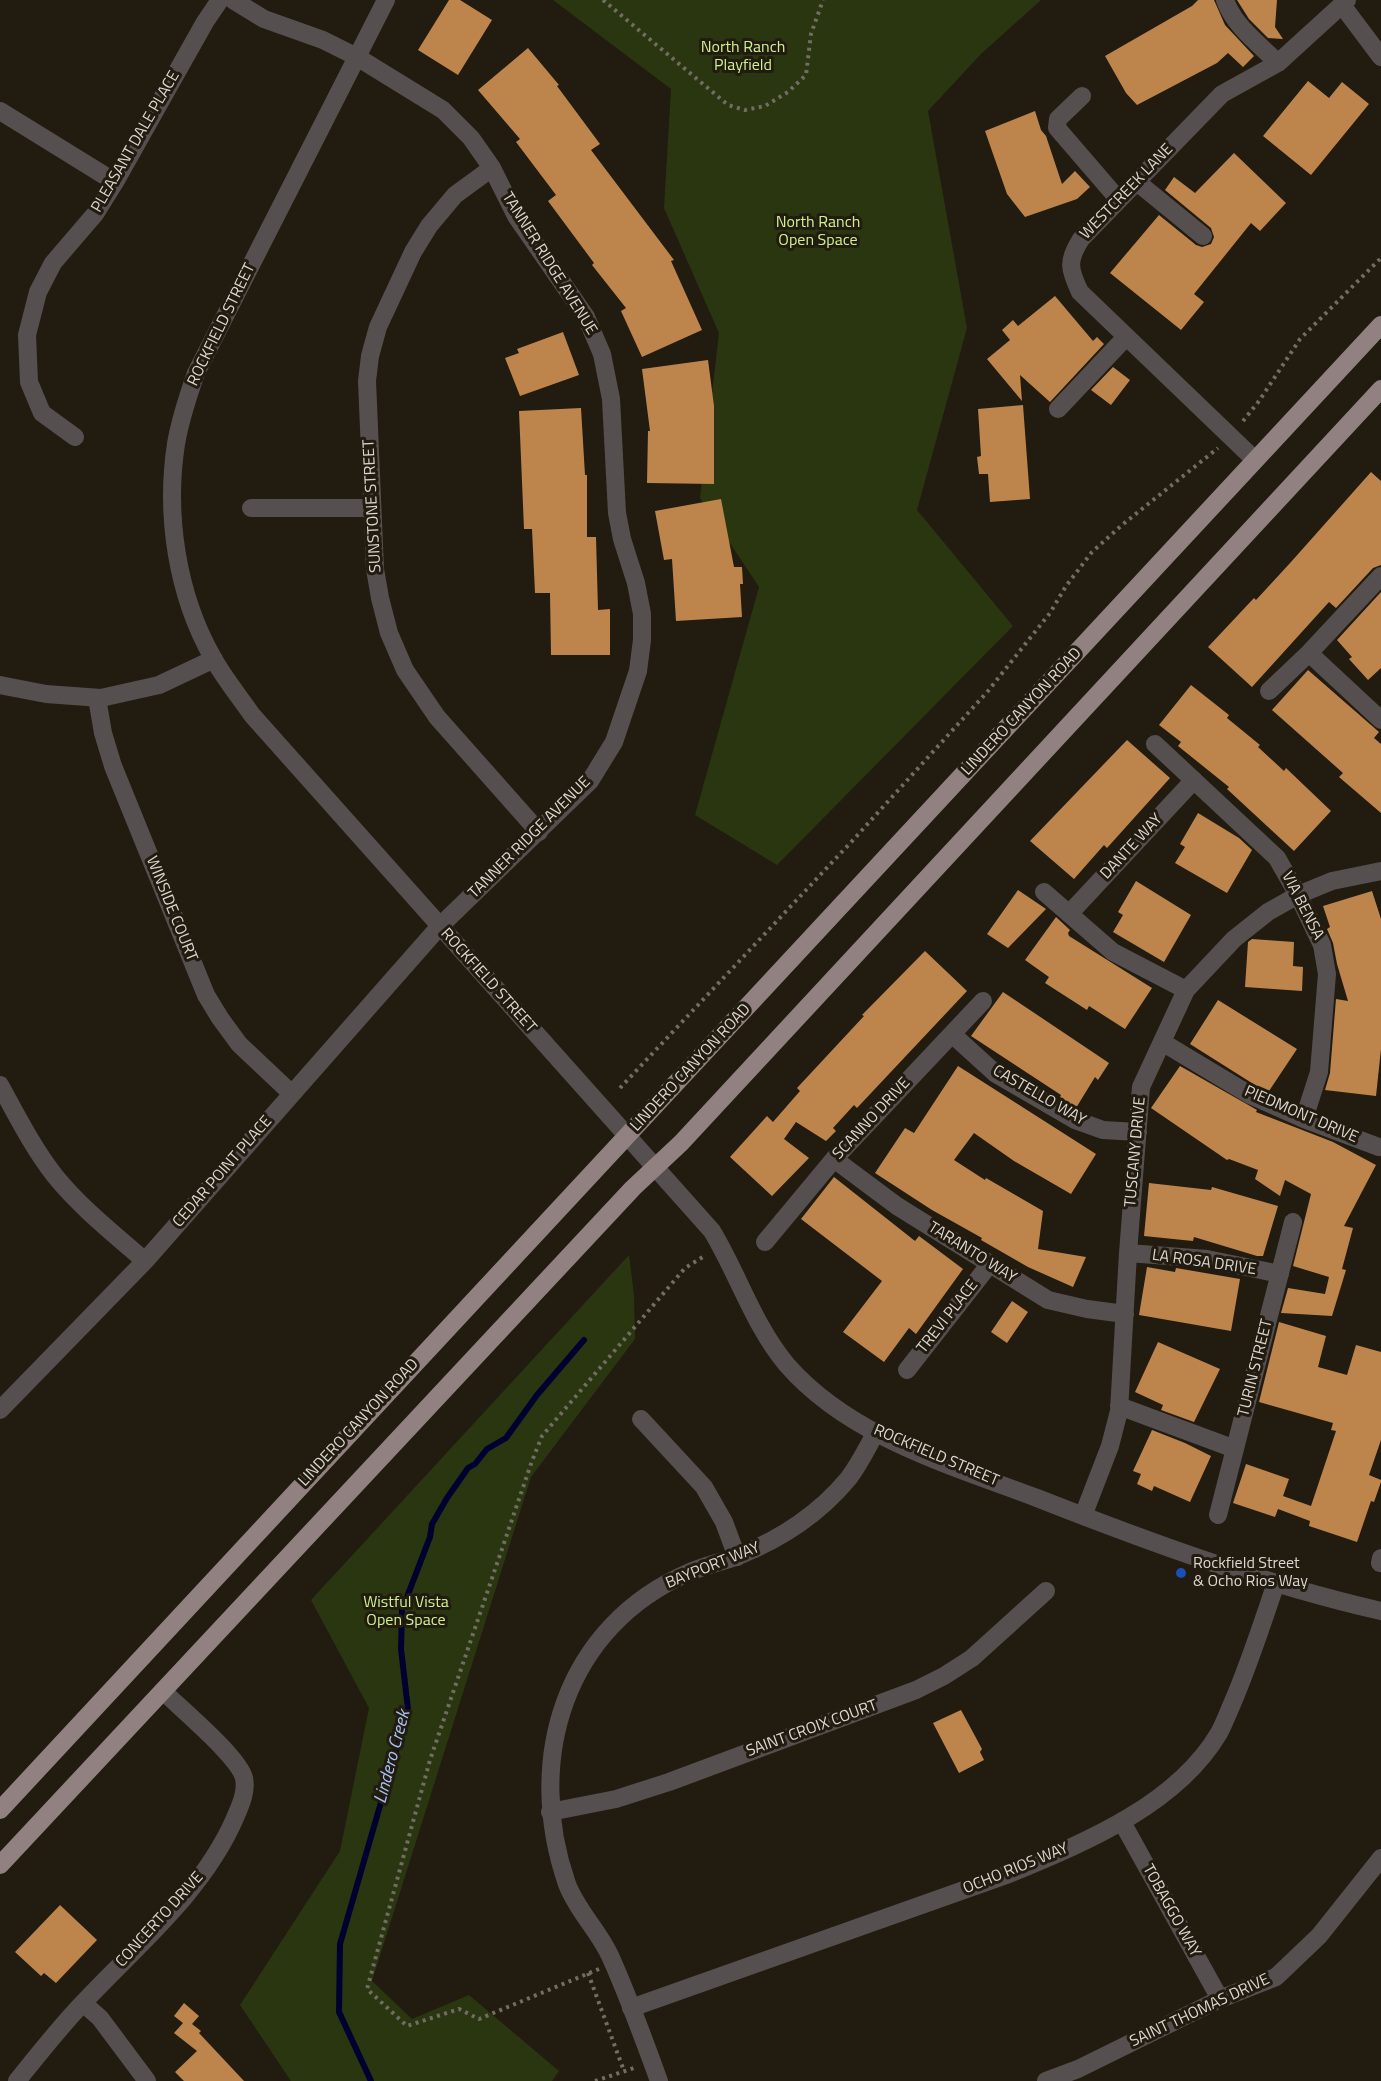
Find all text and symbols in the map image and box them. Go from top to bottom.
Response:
park label: North Ranch Playfield [701,38,785,76]
street label: PLEASANT DALE PLACE [88,68,184,216]
street label: WESTCREEK LANE [1076,140,1178,244]
street label: TANNER RIDGE AVENUE [497,189,601,339]
park label: North Ranch Open Space [776,213,860,251]
street label: ROCKFIELD STREET [184,261,260,389]
street label: SUNSTONE STREET [360,439,386,573]
street label: LINDERO CANYON ROAD [958,644,1086,780]
street label: TANNER RIDGE AVENUE [465,773,595,903]
street label: DANTE WAY [1097,810,1167,884]
street label: WINSIDE COURT [141,854,201,964]
street label: VIA BENSA [1277,869,1327,943]
street label: ROCKFIELD STREET [436,925,540,1037]
street label: LINDERO CANYON ROAD [627,1000,755,1136]
street label: CASTELLO WAY [989,1062,1089,1130]
street label: SCANNO DRIVE [829,1074,915,1164]
street label: PIEDMONT DRIVE [1241,1082,1361,1148]
street label: TUSCANY DRIVE [1122,1096,1150,1208]
street label: CEDAR POINT PLACE [169,1112,277,1232]
street label: TARANTO WAY [924,1218,1020,1288]
street label: LA ROSA DRIVE [1151,1246,1257,1280]
street label: TREVI PLACE [913,1276,983,1358]
street label: TURIN STREET [1235,1317,1277,1419]
street label: LINDERO CANYON ROAD [295,1355,423,1491]
street label: ROCKFIELD STREET [871,1421,1001,1491]
street label: BAYPORT WAY [663,1538,763,1594]
place label: Rockfield Street & Ocho Rios Way [1193,1554,1308,1592]
marker: Rockfield Street & Ocho Rios Way [1174,1566,1188,1580]
park label: Wistful Vista Open Space [363,1593,449,1631]
street label: SAINT CROIX COURT [744,1696,880,1762]
water label: Lindero Creek [370,1708,416,1806]
street label: OCHO RIOS WAY [961,1839,1071,1899]
street label: TOBAGGO WAY [1138,1861,1204,1961]
street label: CONCERTO DRIVE [112,1868,208,1972]
street label: SAINT THOMAS DRIVE [1127,1970,1273,2052]

